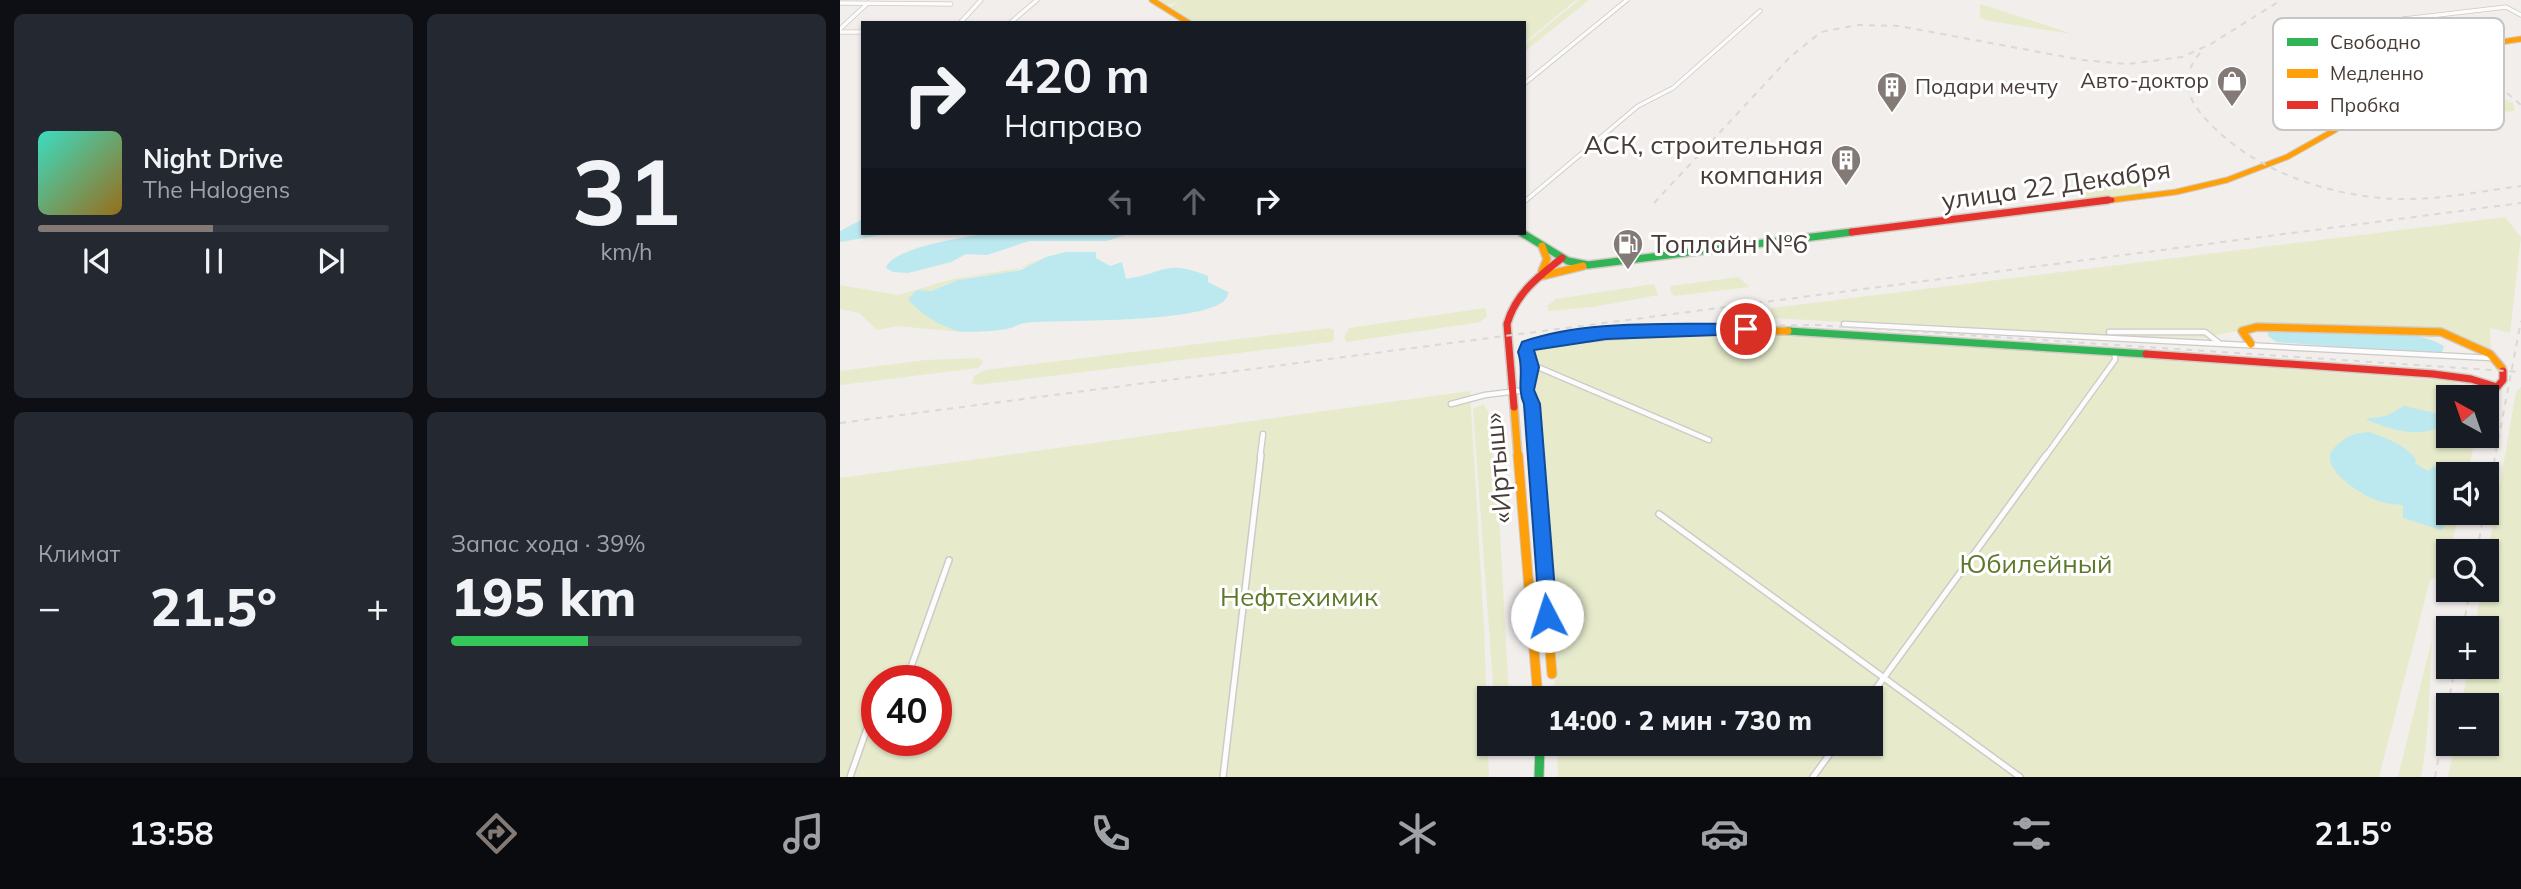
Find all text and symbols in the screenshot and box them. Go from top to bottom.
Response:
legend [2273,18,2504,130]
text: Свободно [2330,30,2421,54]
text: 420 m [1004,44,1150,105]
icon: right [889,49,980,140]
text: Медленно [2330,61,2424,85]
shop icon: Авто-доктор [2215,64,2249,108]
place label: Авто-доктор [2080,67,2209,93]
building icon: Подари мечту [1875,70,1909,114]
place label: Подари мечту [1915,73,2058,99]
text: Пробка [2330,93,2400,117]
text: Направо [1004,105,1143,145]
place label: АСК, строительная компания [1584,128,1823,191]
text: 31 [572,134,681,248]
text: Night Drive [143,142,283,175]
building icon: АСК, строительная компания [1829,143,1863,187]
street label: улица 22 Декабря [1939,152,2173,217]
text: The Halogens [143,175,290,204]
icon: left [1102,182,1140,220]
icon: ahead [1175,182,1213,220]
icon: right [1248,182,1286,220]
fuel station icon: Топлайн №6 [1611,227,1645,271]
place label: Топлайн №6 [1651,227,1808,260]
text: km/h [600,237,653,266]
icon: previous [78,242,116,280]
icon: pause [195,242,233,280]
icon: next [312,242,350,280]
pin [1716,299,1776,359]
icon: arrive [1727,310,1765,348]
north arrow [2436,385,2499,448]
map controls [2436,385,2499,756]
street label: «Иртыш» [1476,411,1519,525]
button: sound [2436,462,2499,525]
text: Запас хода · 39% [451,529,646,558]
text: Климат [38,539,120,568]
button: search [2436,539,2499,602]
park label: Юбилейный [1959,547,2113,580]
text: 195 km [451,564,636,629]
text: 21.5° [150,574,277,639]
position arrow [1510,579,1584,653]
park label: Нефтехимик [1220,580,1378,613]
text: − [38,583,61,631]
text: + [366,583,389,631]
button: + [2436,616,2499,679]
speed limit sign: 40 [861,665,952,756]
button: − [2436,693,2499,756]
text: 14:00 · 2 мин · 730 m [1548,704,1812,737]
icon: directions [472,809,521,858]
icon: music [779,809,828,858]
icon: phone [1086,809,1135,858]
icon: climate [1393,809,1442,858]
icon: car [1700,809,1749,858]
icon: filters [2007,809,2056,858]
text: 13:58 [129,813,214,853]
text: 21.5° [2314,813,2392,853]

